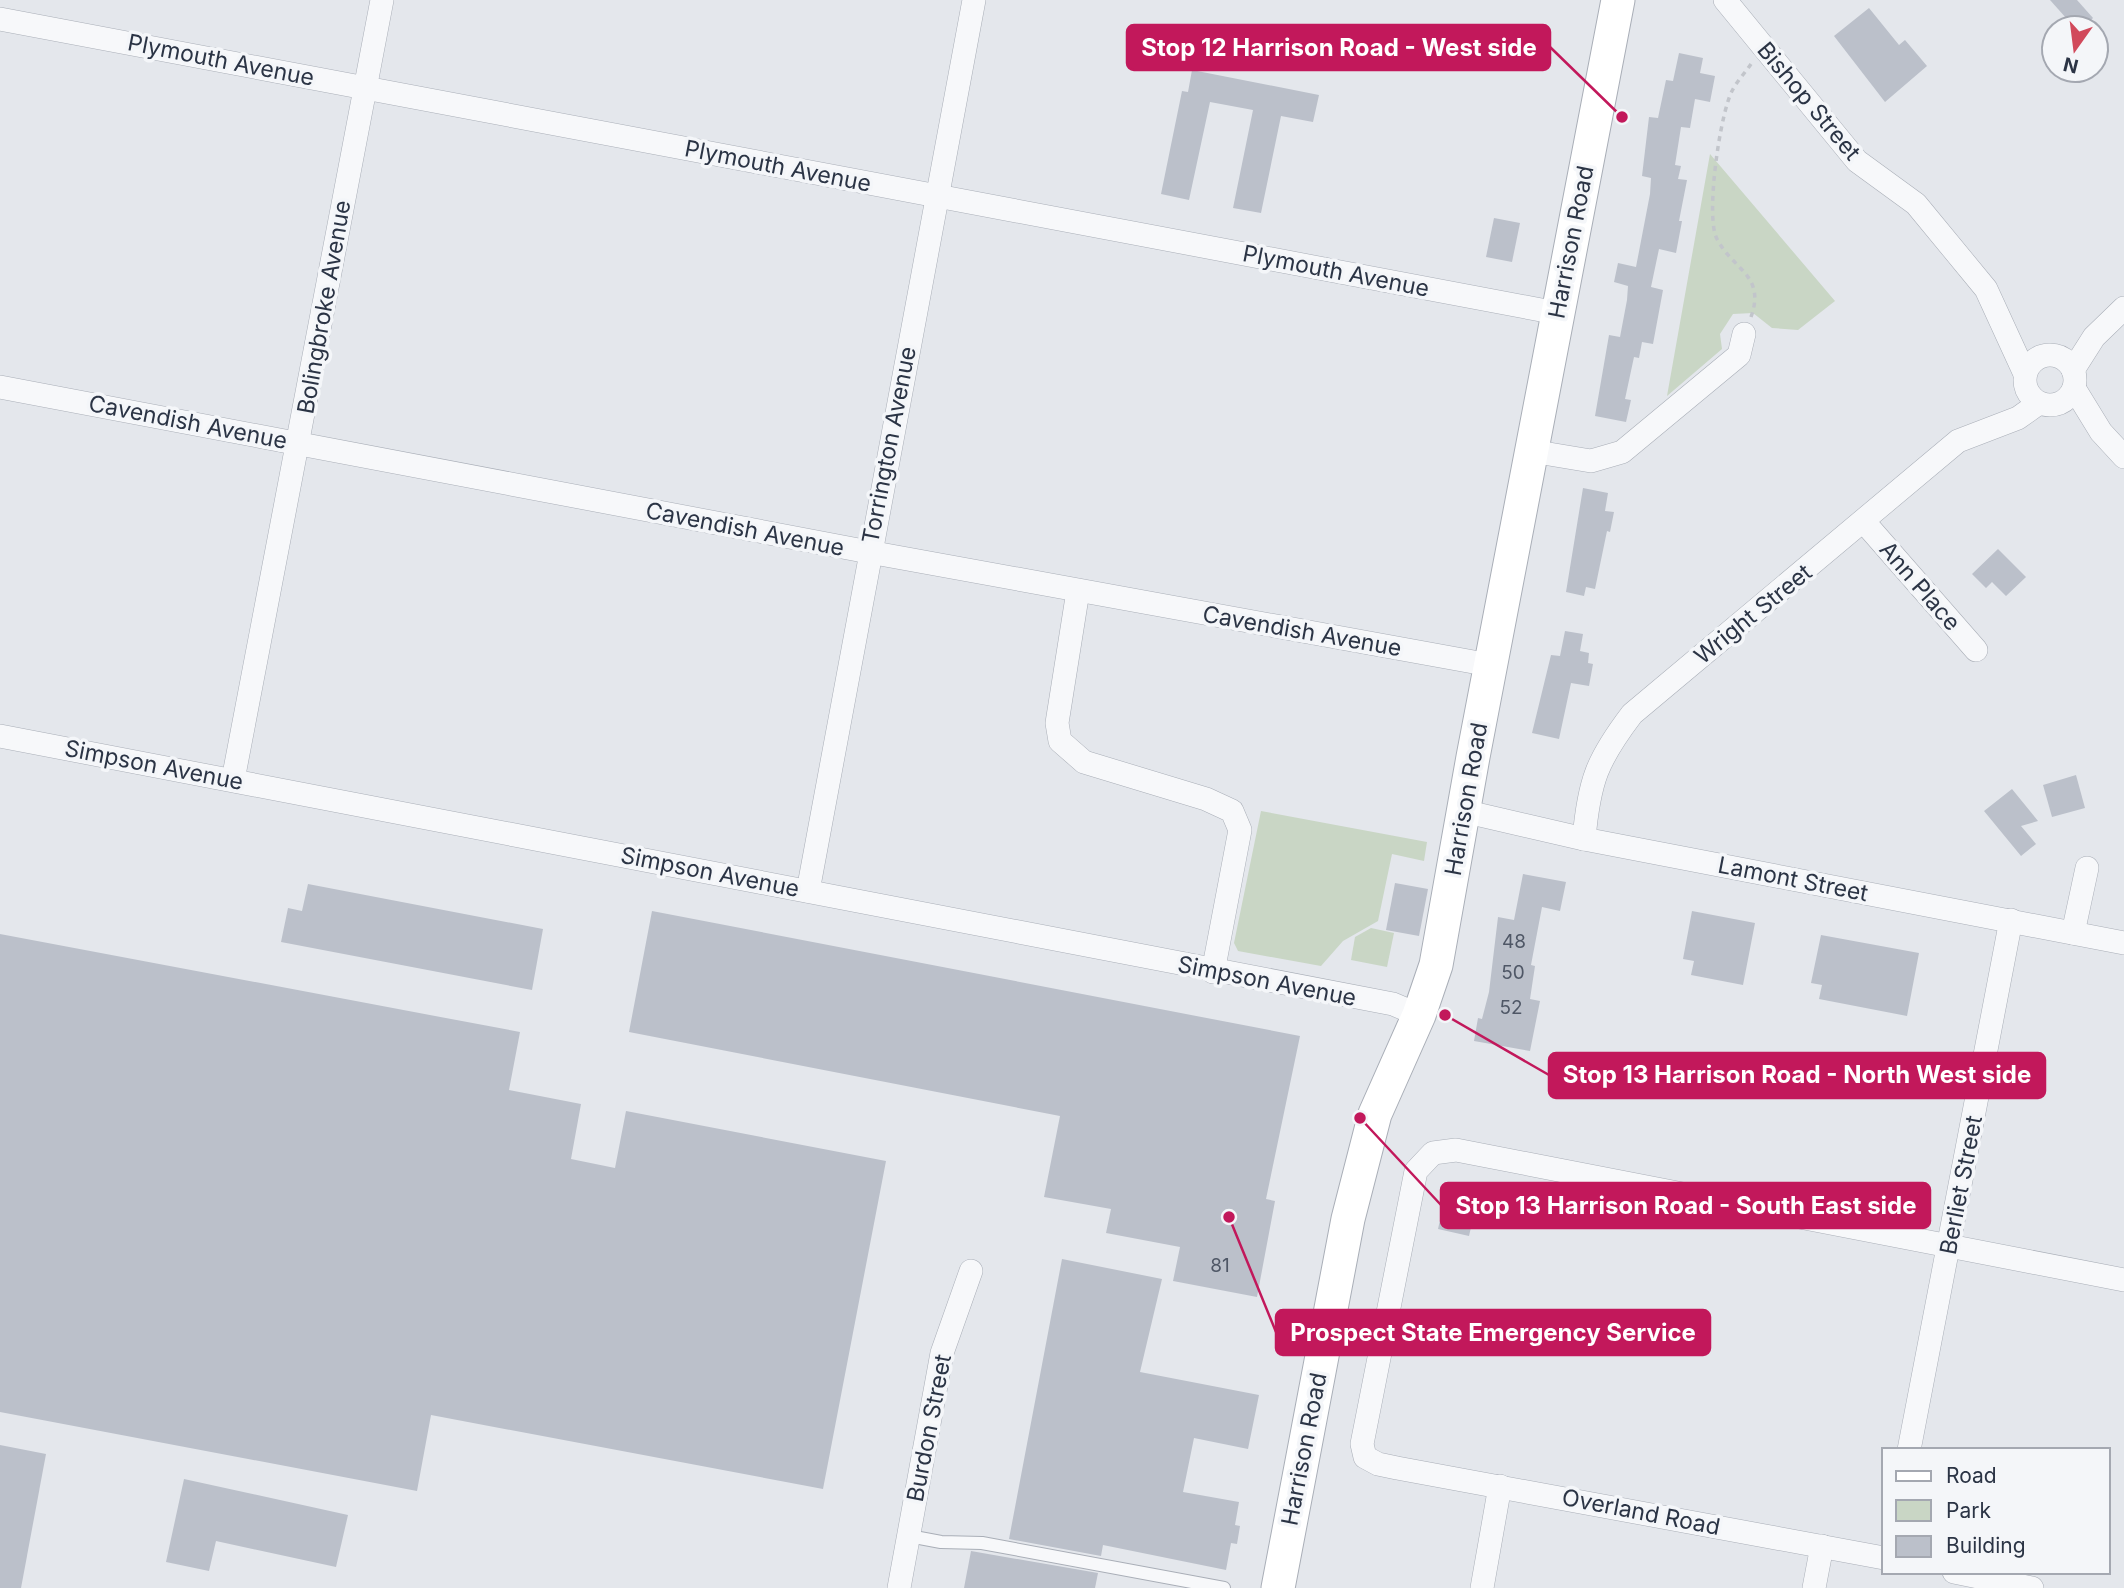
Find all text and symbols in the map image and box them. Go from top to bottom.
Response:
north arrow [2040,14,2110,84]
callout: Stop 12 Harrison Road - West side [1127,25,1550,70]
street label: Plymouth Avenue [125,28,317,92]
text: Stop 12 Harrison Road - West side [1141,33,1537,62]
street label: Bishop Street [1751,36,1867,166]
text: N [2061,52,2081,78]
street label: Plymouth Avenue [682,134,874,198]
street label: Harrison Road [1542,163,1600,321]
street label: Bolingbroke Avenue [291,198,357,416]
street label: Plymouth Avenue [1240,239,1432,303]
street label: Torrington Avenue [856,344,922,546]
street label: Cavendish Avenue [86,389,290,455]
street label: Cavendish Avenue [643,496,847,562]
street label: Ann Place [1874,536,1966,636]
street label: Wright Street [1689,558,1818,670]
street label: Cavendish Avenue [1200,600,1404,662]
street label: Harrison Road [1439,720,1493,878]
street label: Simpson Avenue [62,734,246,796]
street label: Simpson Avenue [618,841,802,903]
street label: Lamont Street [1716,851,1871,907]
house number: 48 [1502,930,1526,953]
street label: Simpson Avenue [1175,950,1359,1012]
house number: 50 [1501,961,1525,984]
house number: 52 [1499,996,1523,1019]
callout: Stop 13 Harrison Road - North West side [1549,1053,2045,1098]
text: Stop 13 Harrison Road - North West side [1563,1060,2031,1089]
street label: Berliet Street [1934,1113,1988,1257]
callout: Stop 13 Harrison Road - South East side [1441,1183,1930,1228]
text: Stop 13 Harrison Road - South East side [1455,1191,1917,1220]
house number: 81 [1210,1254,1230,1277]
callout: Prospect State Emergency Service [1276,1310,1710,1355]
text: Prospect State Emergency Service [1290,1318,1696,1347]
street label: Burdon Street [901,1351,957,1504]
street label: Harrison Road [1275,1370,1333,1528]
legend [1882,1448,2110,1574]
text: Road [1946,1463,1997,1488]
street label: Overland Road [1559,1483,1723,1541]
text: Park [1946,1498,1991,1523]
text: Building [1946,1533,2026,1558]

